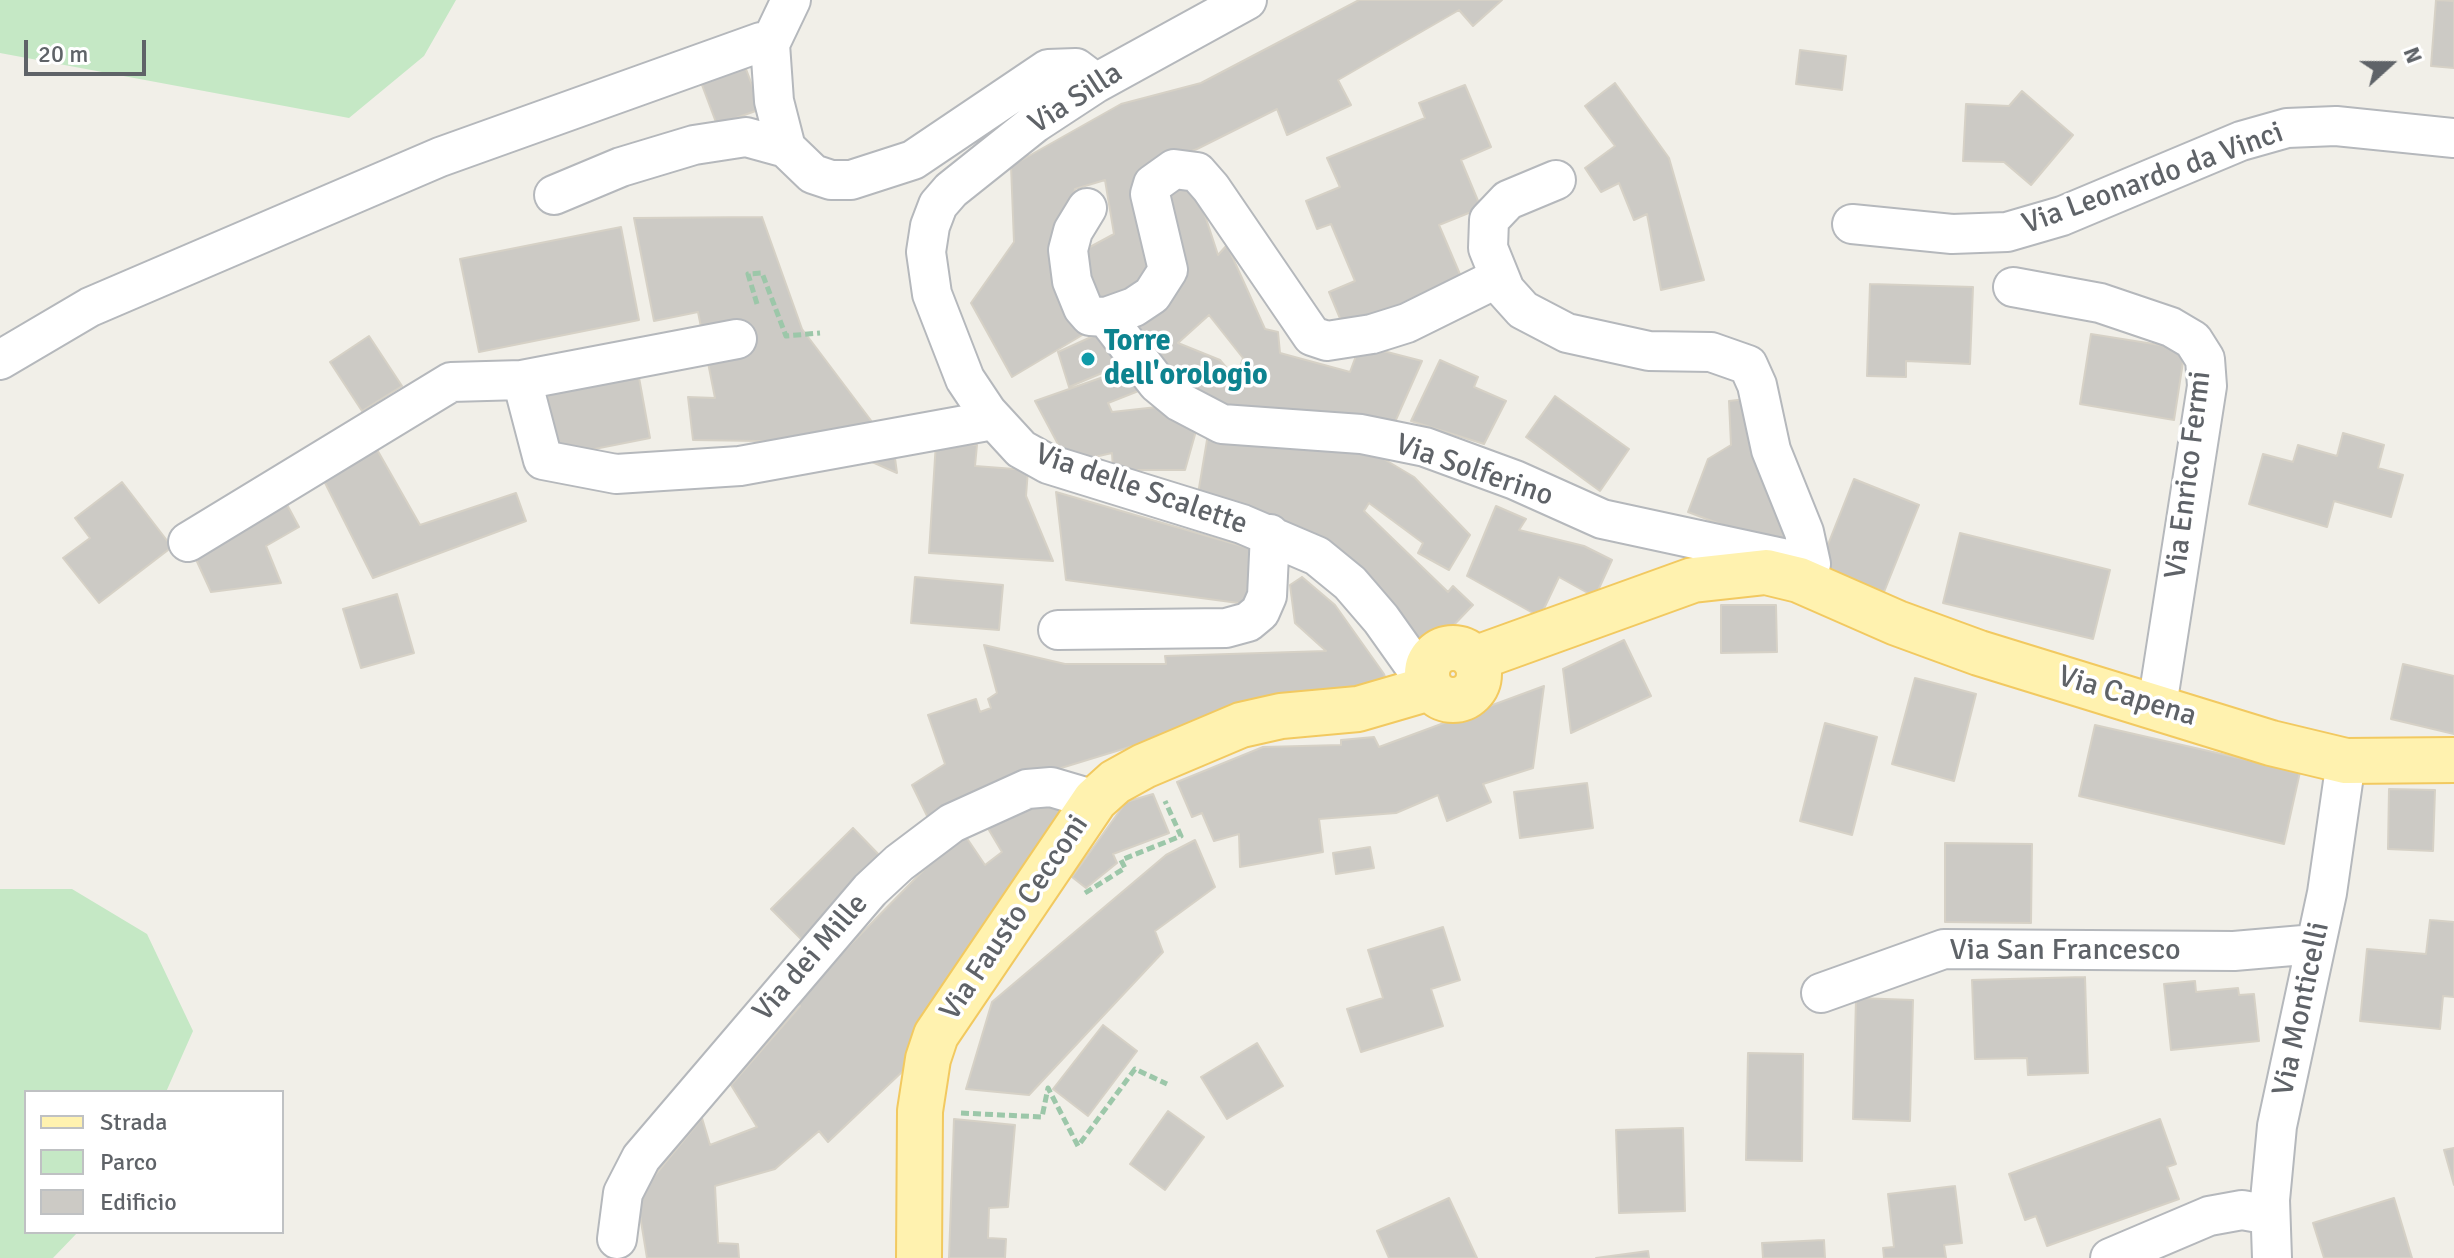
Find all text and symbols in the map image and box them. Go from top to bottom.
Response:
scale bar [28,24,150,74]
north arrow [2350,24,2430,104]
text: 20 m [38,39,88,69]
text: N [2398,43,2428,67]
street label: Via Silla [1022,55,1130,143]
street label: Via Leonardo da Vinci [2018,115,2288,243]
place label: Torre dell'orologio [1104,324,1268,394]
marker: Torre dell'orologio [1079,350,1097,368]
street label: Via Enrico Fermi [2158,369,2220,581]
street label: Via Solferino [1390,427,1558,515]
street label: Via delle Scalette [1030,437,1252,543]
street label: Via Capena [2053,659,2201,735]
street label: Via Fausto Cecconi [933,808,1097,1028]
street label: Via dei Mille [746,887,876,1029]
street label: Via Monticelli [2266,919,2338,1099]
street label: Via San Francesco [1949,933,2181,969]
legend [24,1090,284,1234]
text: Strada [100,1107,167,1137]
text: Parco [100,1147,157,1177]
text: Edificio [100,1187,177,1217]

